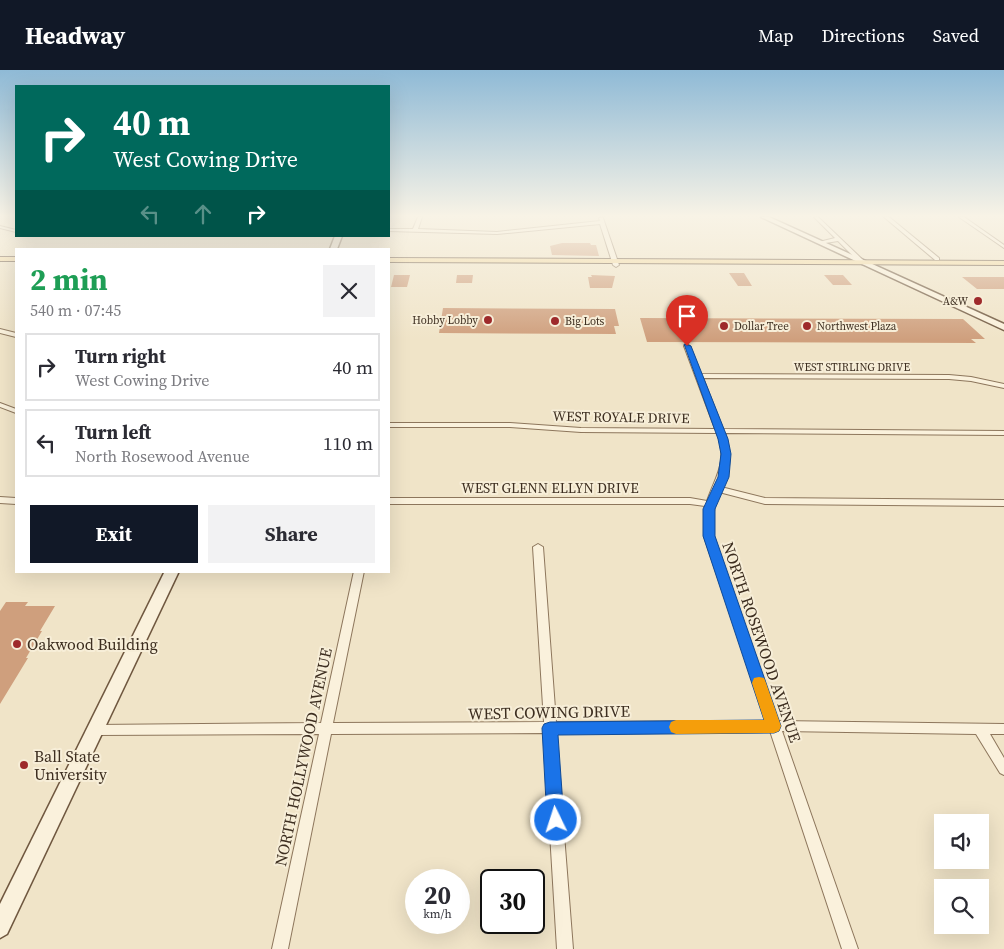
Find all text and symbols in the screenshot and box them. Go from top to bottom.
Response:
text: Headway [25,19,125,52]
text: Map [758,23,794,48]
text: Directions [822,23,905,48]
text: Saved [933,23,979,48]
text: 40 m [113,99,190,147]
icon: right [30,105,95,170]
text: West Cowing Drive [113,144,298,174]
icon: left [136,200,164,228]
icon: ahead [189,200,217,228]
icon: right [242,200,270,228]
text: 2 min [30,259,108,300]
button: close [323,265,375,317]
place label: A&W [943,294,968,309]
pin [666,295,708,346]
marker: A&W [972,295,984,307]
text: 540 m · 07:45 [30,299,121,321]
icon: arrive [673,302,701,330]
place label: Hobby Lobby [412,313,478,328]
marker: Hobby Lobby [482,314,494,326]
place label: Big Lots [565,314,605,329]
marker: Big Lots [549,315,561,327]
place label: Dollar Tree [734,319,789,334]
place label: Northwest Plaza [817,319,897,334]
marker: Dollar Tree [718,320,730,332]
marker: Northwest Plaza [801,320,813,332]
text: Turn right [75,343,166,369]
icon: right [32,353,60,381]
text: 40 m [332,354,373,380]
street label: WEST STIRLING DRIVE [794,360,910,375]
text: West Cowing Drive [75,369,209,391]
street label: WEST ROYALE DRIVE [552,406,690,428]
text: Turn left [75,419,151,445]
icon: left [32,429,60,457]
text: 110 m [323,430,373,456]
text: North Rosewood Avenue [75,445,250,467]
street label: WEST GLENN ELLYN DRIVE [461,478,639,498]
button: Exit [30,505,198,563]
button: Share [208,505,375,563]
street label: NORTH ROSEWOOD AVENUE [717,539,807,746]
place label: Oakwood Building [27,633,158,655]
marker: Oakwood Building [11,638,23,650]
street label: NORTH HOLLYWOOD AVENUE [269,646,337,868]
street label: WEST COWING DRIVE [468,700,631,724]
place label: Ball State University [34,745,108,785]
marker: Ball State University [18,759,30,771]
position arrow [529,793,581,845]
map controls [934,814,989,934]
button: sound [934,814,989,869]
speed limit sign: 30 [480,869,545,934]
text: 20 [424,878,451,912]
button: search [934,879,989,934]
text: km/h [423,906,452,922]

